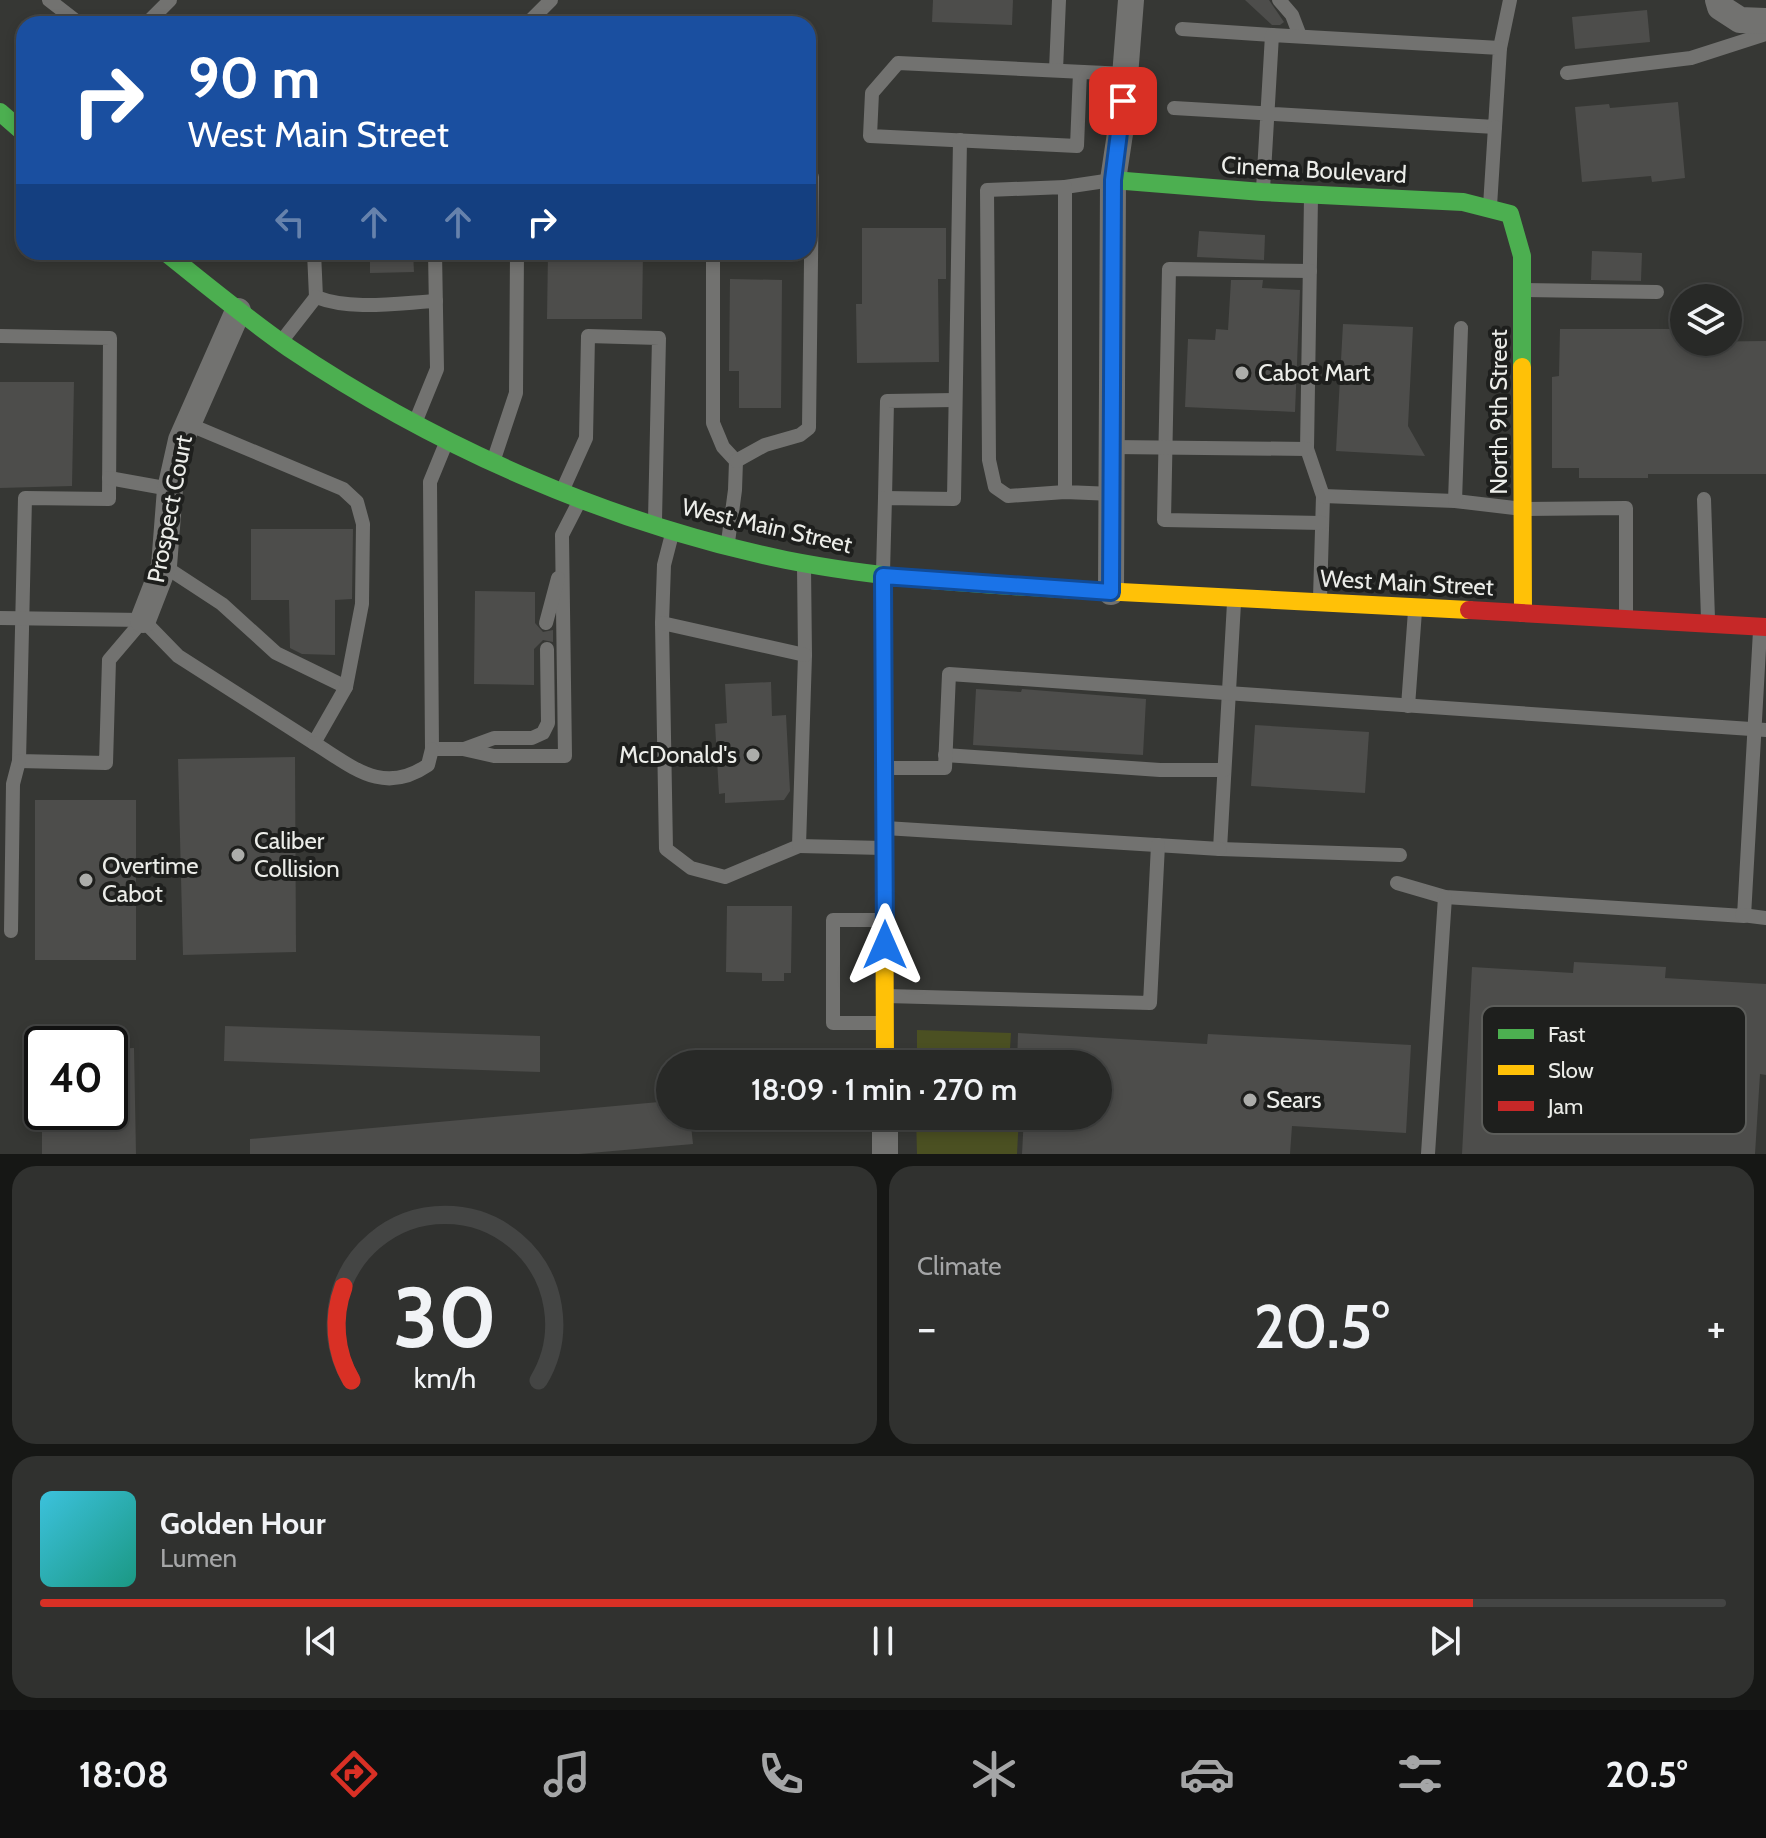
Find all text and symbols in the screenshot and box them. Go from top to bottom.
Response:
text: 90 m [188,44,320,112]
icon: right [56,48,160,152]
pin [1089,67,1157,135]
icon: arrive [1101,79,1145,123]
text: West Main Street [188,112,449,156]
street label: Cinema Boulevard [1220,150,1408,189]
icon: left [268,200,312,244]
icon: ahead [352,200,396,244]
icon: ahead [436,200,480,244]
icon: right [520,200,564,244]
map controls [1670,284,1742,356]
button: layers [1670,284,1742,356]
street label: North 9th Street [1484,329,1513,495]
place label: Cabot Mart [1258,358,1371,387]
marker: Cabot Mart [1233,364,1251,382]
street label: Prospect Court [141,433,198,585]
street label: West Main Street [679,492,855,559]
street label: West Main Street [1319,563,1495,602]
place label: McDonald's [619,740,737,769]
marker: McDonald's [744,746,762,764]
place label: Caliber Collision [254,826,340,883]
marker: Caliber Collision [229,846,247,864]
place label: Overtime Cabot [102,851,198,908]
marker: Overtime Cabot [77,871,95,889]
position arrow [843,903,927,987]
legend [1482,1006,1746,1134]
text: Fast [1548,1021,1586,1048]
speed limit sign: 40 [24,1026,128,1130]
text: Slow [1548,1057,1594,1084]
text: 18:09 · 1 min · 270 m [751,1071,1017,1108]
place label: Sears [1266,1085,1321,1114]
marker: Sears [1241,1091,1259,1109]
text: Jam [1547,1093,1583,1120]
text: Climate [917,1250,1002,1282]
text: 30 [393,1267,496,1368]
text: 20.5° [1254,1290,1389,1363]
text: − [917,1301,936,1354]
text: + [1707,1301,1726,1354]
text: km/h [413,1360,476,1395]
text: Golden Hour [160,1505,326,1542]
text: Lumen [160,1542,237,1574]
icon: previous [299,1619,343,1663]
icon: pause [861,1619,905,1663]
icon: next [1423,1619,1467,1663]
icon: directions [326,1746,382,1802]
icon: music [539,1746,595,1802]
icon: phone [753,1746,809,1802]
icon: climate [966,1746,1022,1802]
icon: car [1179,1746,1235,1802]
icon: filters [1392,1746,1448,1802]
text: 18:08 [79,1752,169,1796]
text: 20.5° [1606,1752,1687,1796]

